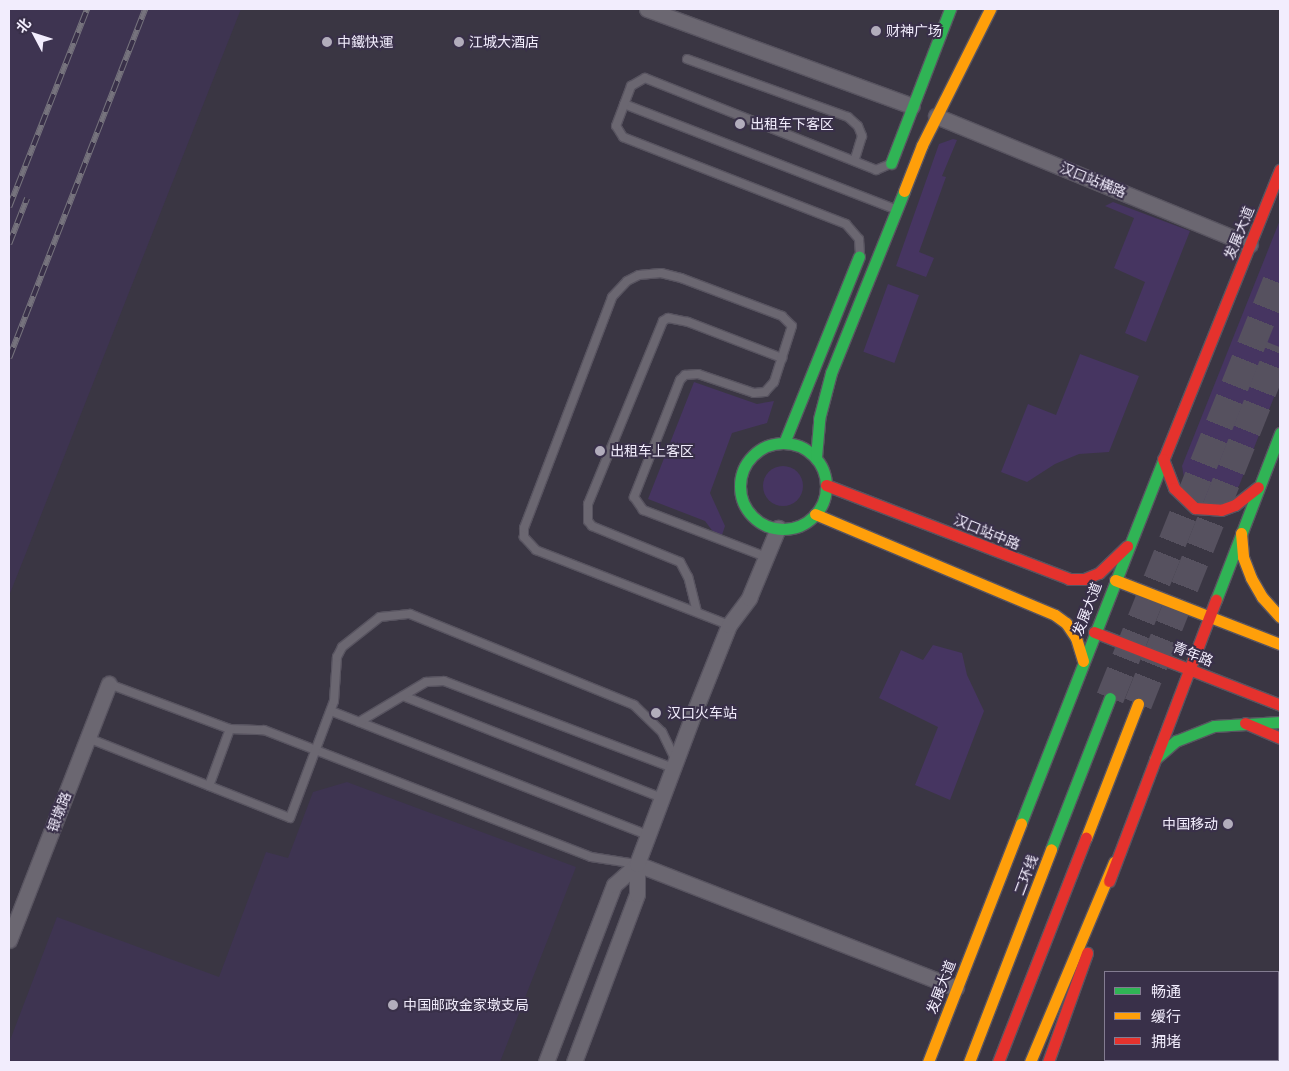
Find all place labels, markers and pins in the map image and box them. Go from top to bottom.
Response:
place label: 财神广场 [886,23,942,39]
marker: 财神广场 [870,25,882,37]
place label: 中鐵快運 [337,34,393,50]
place label: 江城大酒店 [469,34,539,50]
marker: 中鐵快運 [321,36,333,48]
marker: 江城大酒店 [453,36,465,48]
place label: 出租车下客区 [750,116,834,132]
marker: 出租车下客区 [734,118,746,130]
place label: 出租车上客区 [610,443,694,459]
marker: 出租车上客区 [594,445,606,457]
place label: 汉口火车站 [667,705,737,721]
marker: 汉口火车站 [649,706,663,720]
place label: 中国移动 [1162,816,1218,832]
marker: 中国移动 [1222,818,1234,830]
place label: 中国邮政金家墩支局 [403,997,529,1013]
marker: 中国邮政金家墩支局 [387,999,399,1011]

